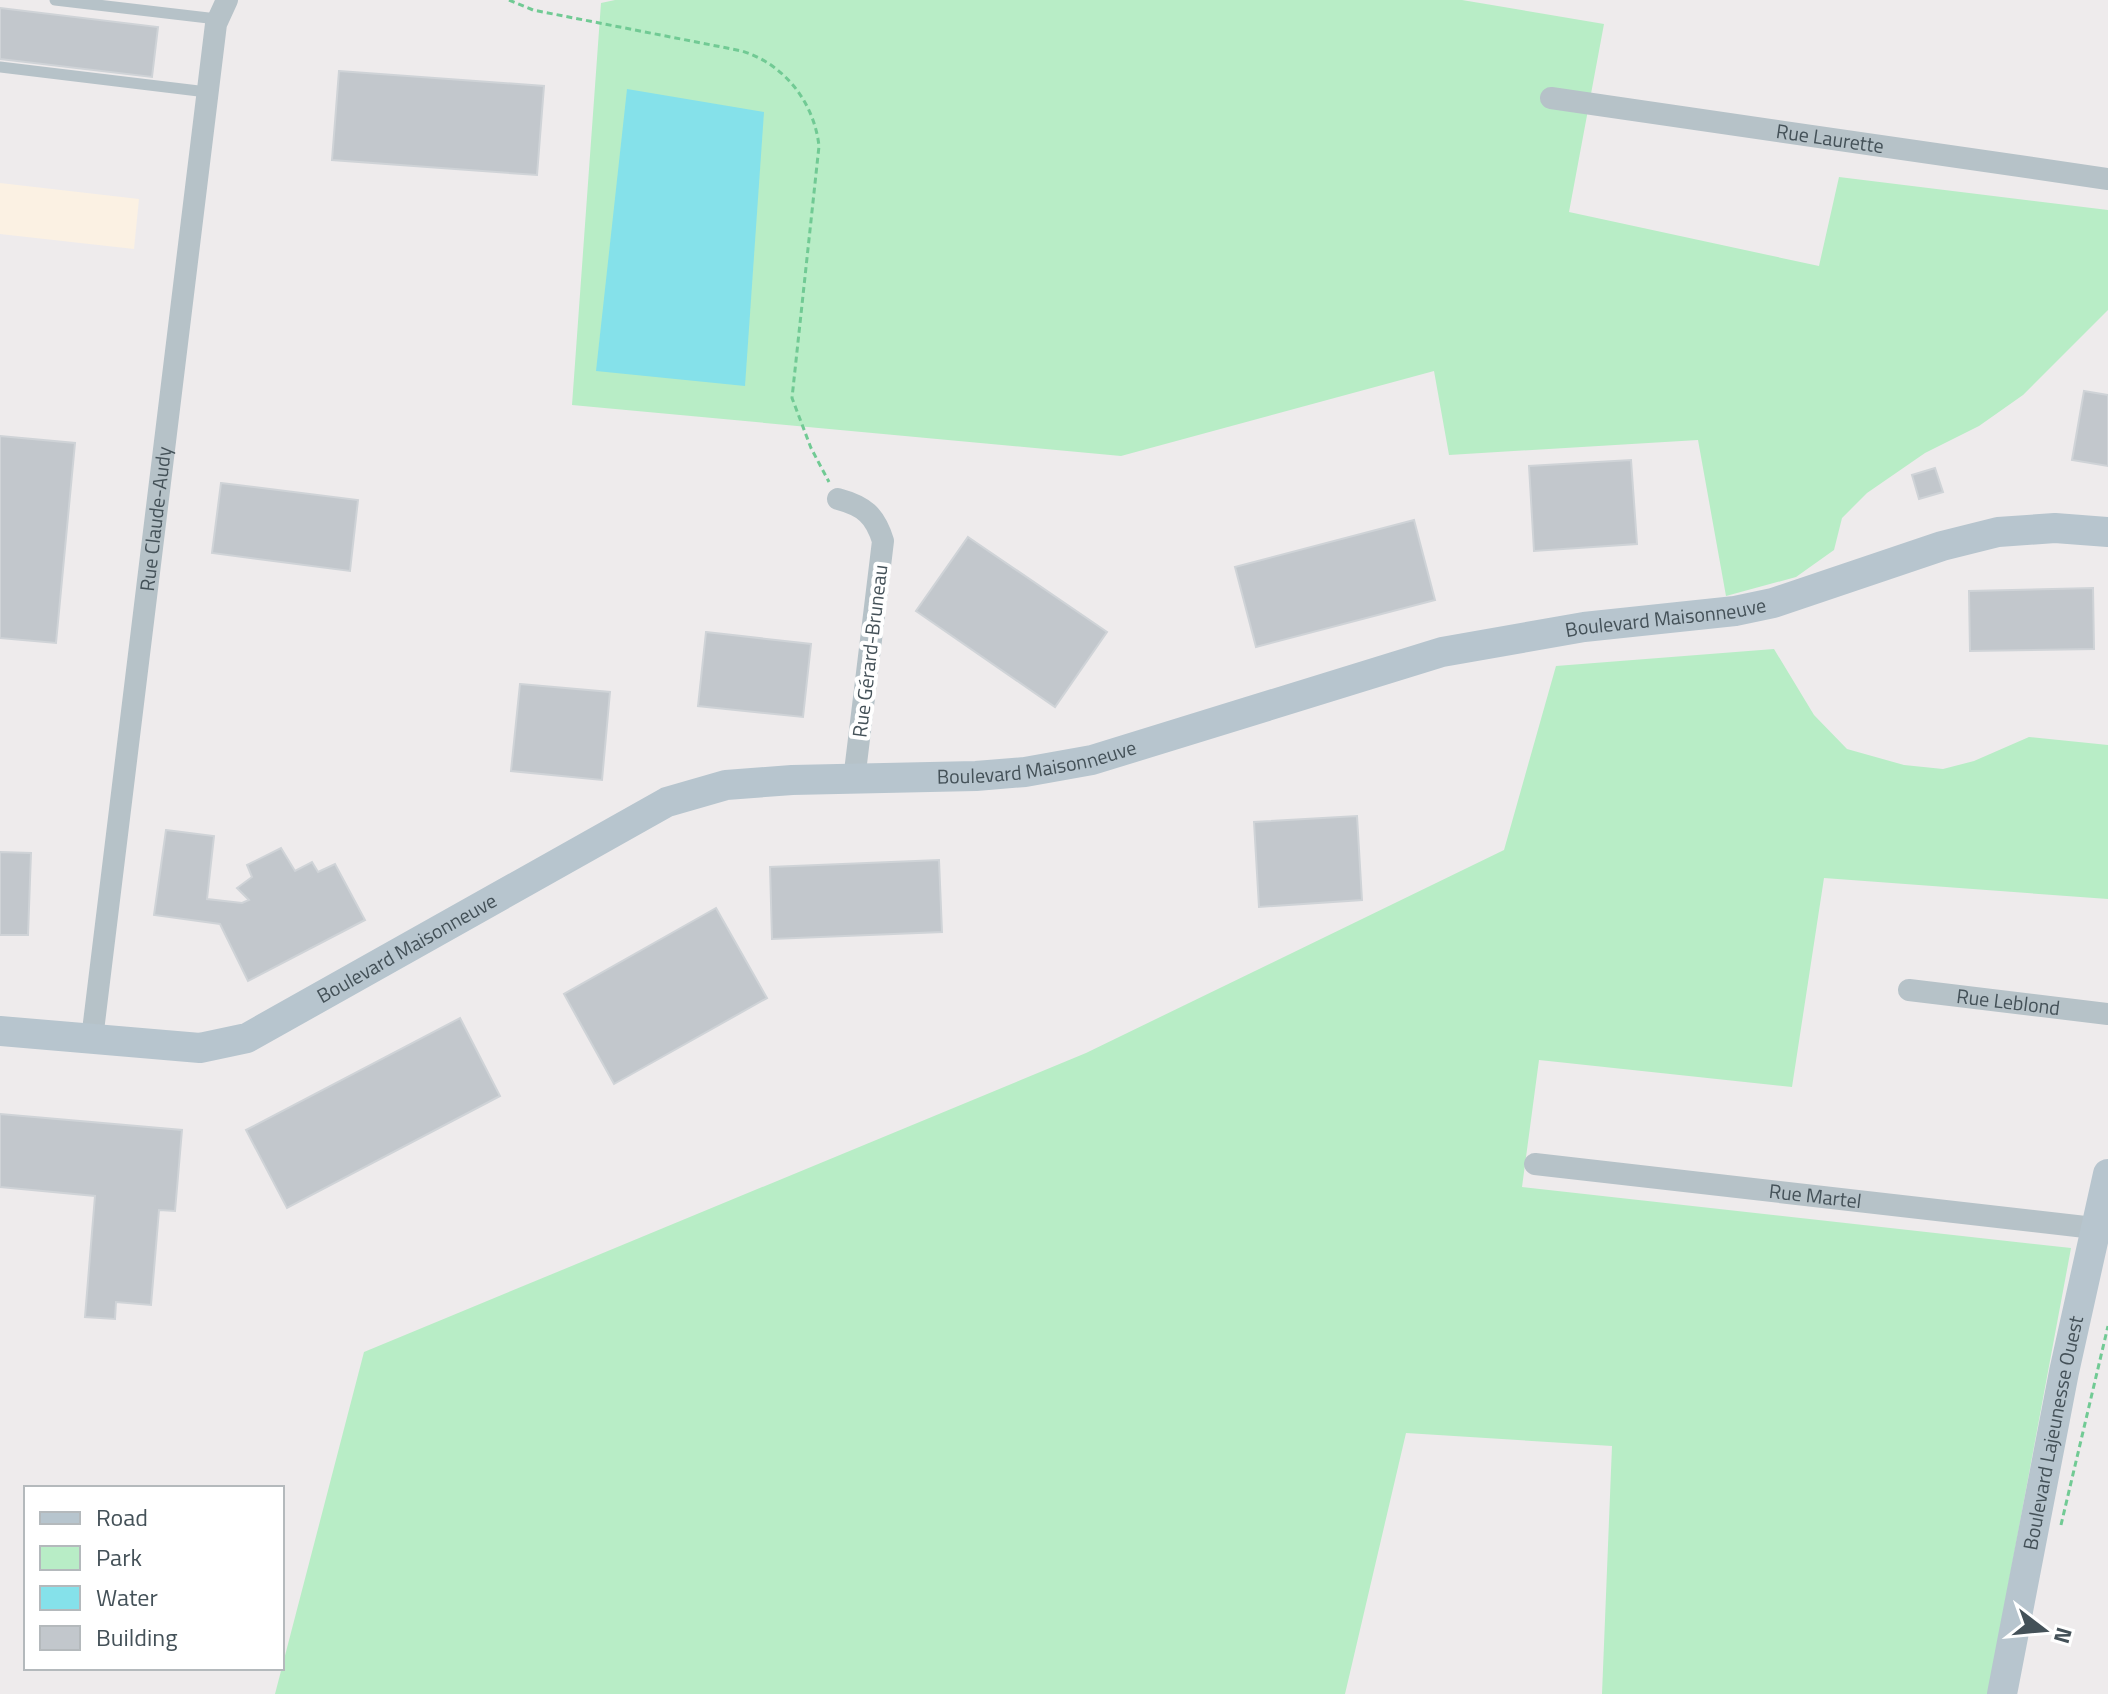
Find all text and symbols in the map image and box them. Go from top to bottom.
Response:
street label: Rue Laurette [1774,115,1886,161]
street label: Rue Claude-Audy [131,444,179,593]
street label: Rue Gérard-Bruneau [844,563,895,739]
street label: Boulevard Maisonneuve [1563,589,1769,645]
street label: Boulevard Maisonneuve [936,731,1140,792]
street label: Boulevard Maisonneuve [311,885,502,1011]
street label: Rue Leblond [1955,980,2062,1023]
street label: Rue Martel [1767,1175,1863,1216]
street label: Boulevard Lajeunesse Ouest [2014,1313,2091,1553]
legend [24,1486,284,1670]
text: Road [96,1499,148,1535]
text: Park [96,1539,142,1575]
text: Water [96,1579,158,1615]
north arrow [2004,1590,2084,1670]
text: Building [96,1619,178,1655]
text: N [2045,1623,2082,1648]

